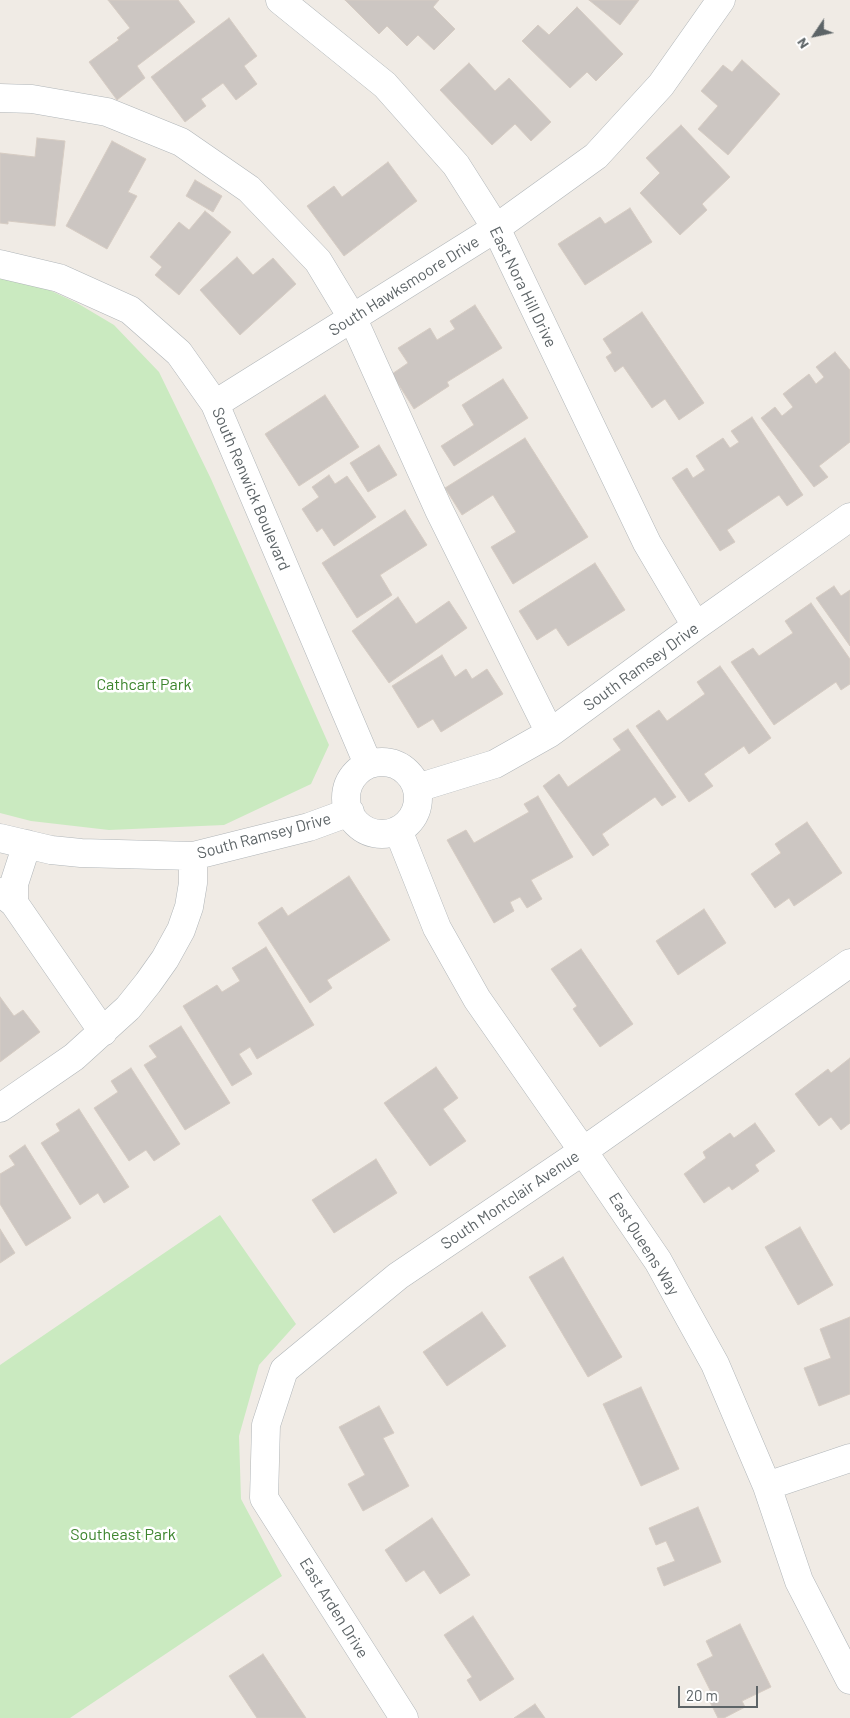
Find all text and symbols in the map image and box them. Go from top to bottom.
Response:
north arrow [790,10,840,60]
text: N [792,35,812,52]
street label: East Nora Hill Drive [485,223,561,351]
street label: South Hawksmoore Drive [325,232,483,340]
street label: South Renwick Boulevard [208,404,294,574]
street label: South Ramsey Drive [580,619,702,715]
park label: Cathcart Park [96,675,192,695]
street label: South Ramsey Drive [195,809,333,863]
street label: South Montclair Avenue [437,1147,583,1253]
street label: East Queens Way [605,1189,683,1299]
park label: Southeast Park [70,1525,176,1545]
street label: East Arden Drive [295,1554,373,1662]
scale bar [680,1676,760,1708]
text: 20 m [686,1686,718,1704]

